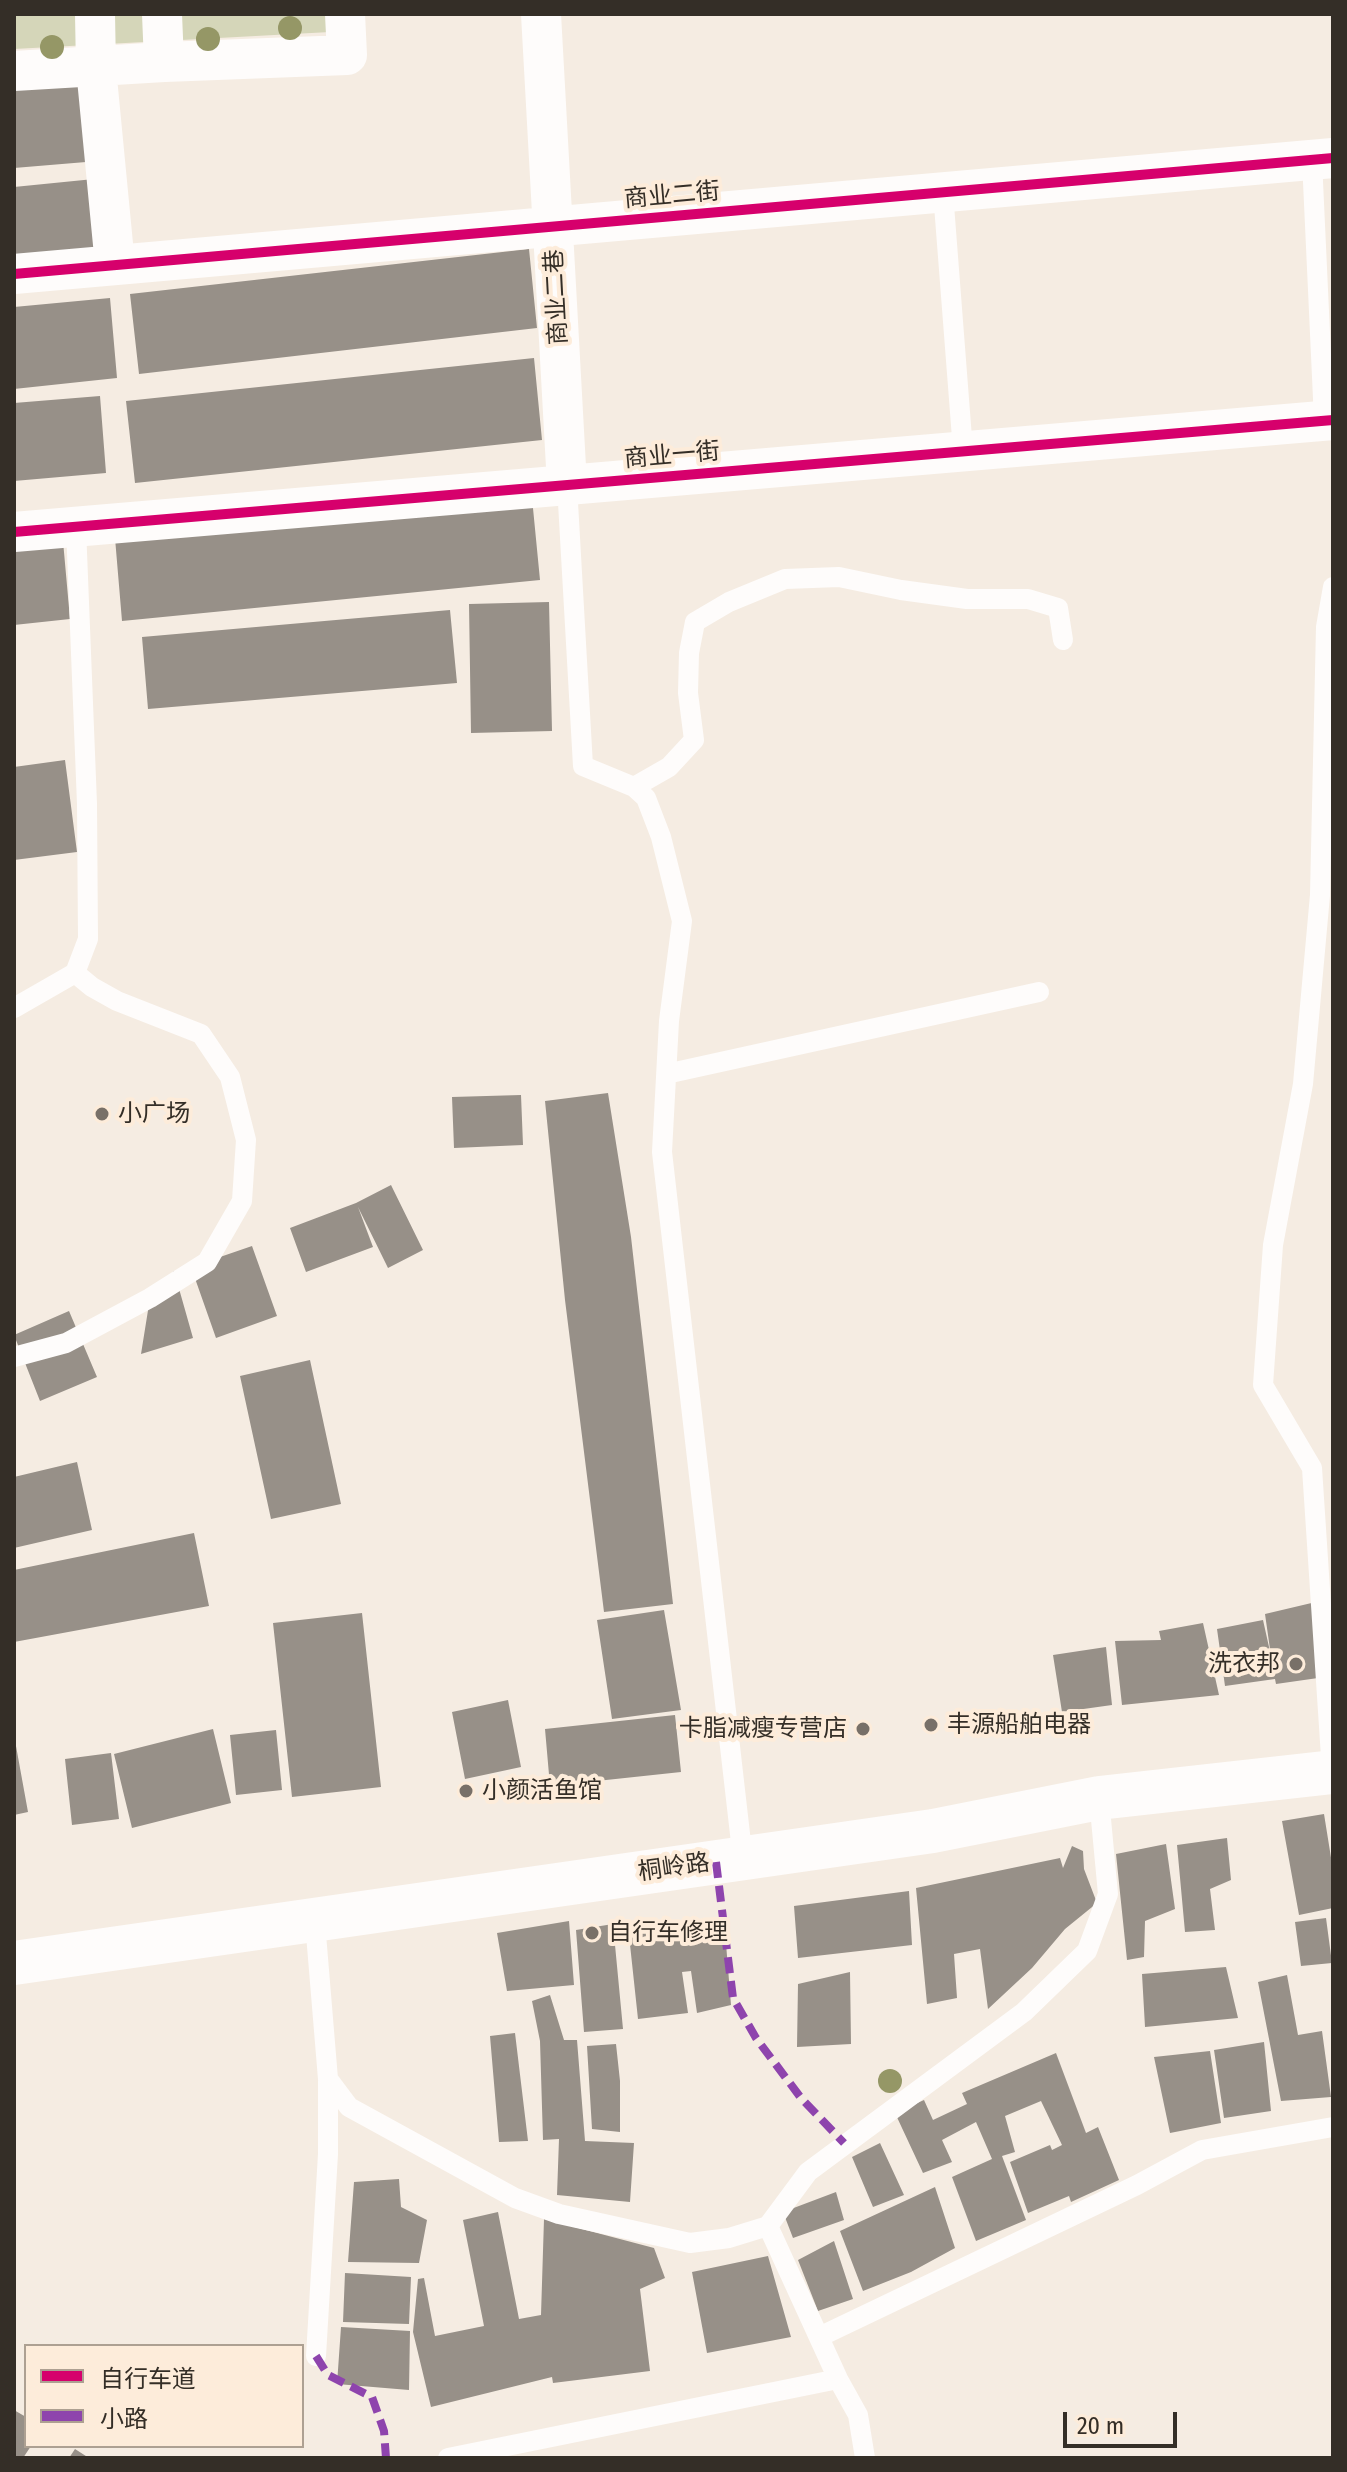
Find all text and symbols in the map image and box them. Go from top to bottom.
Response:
street label: 商业二街 [623,177,721,215]
street label: 商业二巷 [540,248,574,346]
street label: 商业一街 [623,437,721,475]
place label: 小广场 [118,1100,190,1128]
marker: 小广场 [93,1105,111,1123]
place label: 洗衣邦 [1208,1650,1280,1678]
marker: 洗衣邦 [1287,1655,1305,1673]
place label: 丰源船舶电器 [947,1711,1091,1739]
place label: 卡脂减瘦专营店 [679,1715,847,1743]
marker: 丰源船舶电器 [922,1716,940,1734]
marker: 卡脂减瘦专营店 [854,1720,872,1738]
place label: 小颜活鱼馆 [482,1777,602,1805]
marker: 小颜活鱼馆 [457,1782,475,1800]
street label: 桐岭路 [636,1849,712,1887]
place label: 自行车修理 [608,1919,728,1947]
marker: 自行车修理 [583,1924,601,1942]
legend [24,2344,304,2448]
text: 自行车道 [100,2365,196,2393]
scale bar [1067,2396,1181,2446]
text: 小路 [100,2405,148,2433]
text: 20 m [1077,2412,1124,2440]

